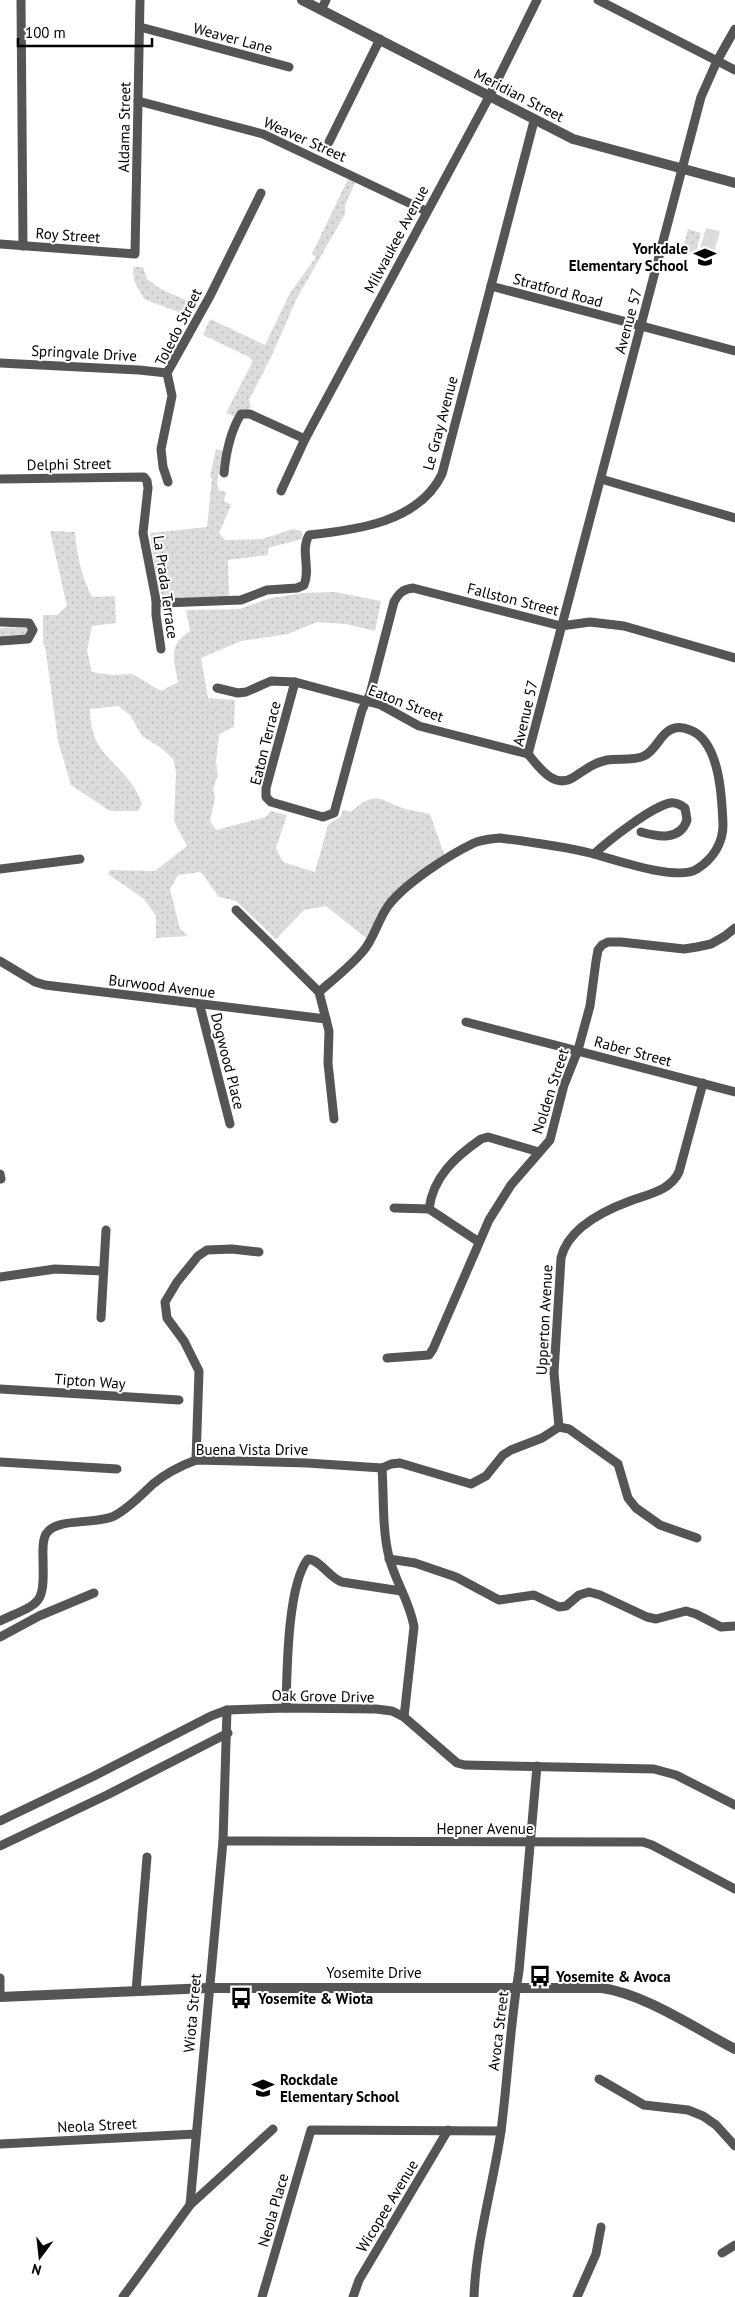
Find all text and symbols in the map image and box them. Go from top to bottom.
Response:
scale bar [18,15,151,47]
street label: Weaver Lane [191,18,275,58]
text: 100 m [25,23,66,42]
street label: Meridian Street [471,64,567,126]
street label: Aldama Street [114,82,134,172]
street label: Weaver Street [261,112,349,166]
street label: Milwaukee Avenue [360,182,432,296]
street label: Roy Street [35,223,101,247]
place label: Yorkdale Elementary School [569,239,689,275]
school or university icon: Yorkdale Elementary School [692,244,718,270]
street label: Stratford Road [511,269,605,311]
street label: Toledo Street [150,285,206,369]
street label: Avenue 57 [610,286,646,356]
street label: Springvale Drive [31,341,137,365]
street label: Le Gray Avenue [418,374,462,472]
street label: Delphi Street [27,454,111,474]
street label: La Prada Terrace [149,534,183,640]
street label: Fallston Street [465,578,561,620]
street label: Avenue 57 [508,678,542,748]
street label: Eaton Street [366,680,446,726]
street label: Eaton Terrace [245,699,285,787]
street label: Burwood Avenue [108,970,216,1002]
street label: Dogwood Place [207,1011,249,1111]
street label: Raber Street [592,1032,674,1070]
street label: Nolden Street [527,1046,573,1136]
street label: Upperton Avenue [532,1264,556,1376]
street label: Tipton Way [54,1369,126,1393]
street label: Buena Vista Drive [196,1440,308,1459]
street label: Oak Grove Drive [271,1686,375,1706]
street label: Hepner Avenue [436,1819,534,1838]
street label: Yosemite Drive [326,1963,422,1982]
bus stop icon: Yosemite & Avoca [527,1963,553,1989]
place label: Yosemite & Avoca [555,1967,671,1986]
street label: Wiota Street [179,1973,205,2053]
bus stop icon: Yosemite & Wiota [228,1985,254,2011]
place label: Yosemite & Wiota [257,1989,373,2008]
street label: Avoca Street [484,1990,512,2072]
place label: Rockdale Elementary School [280,2070,400,2106]
school or university icon: Rockdale Elementary School [250,2075,276,2101]
street label: Neola Street [57,2113,137,2137]
street label: Wicopee Avenue [352,2156,422,2256]
street label: Neola Place [253,2171,293,2249]
north arrow [15,2232,65,2282]
text: N [30,2260,43,2279]

